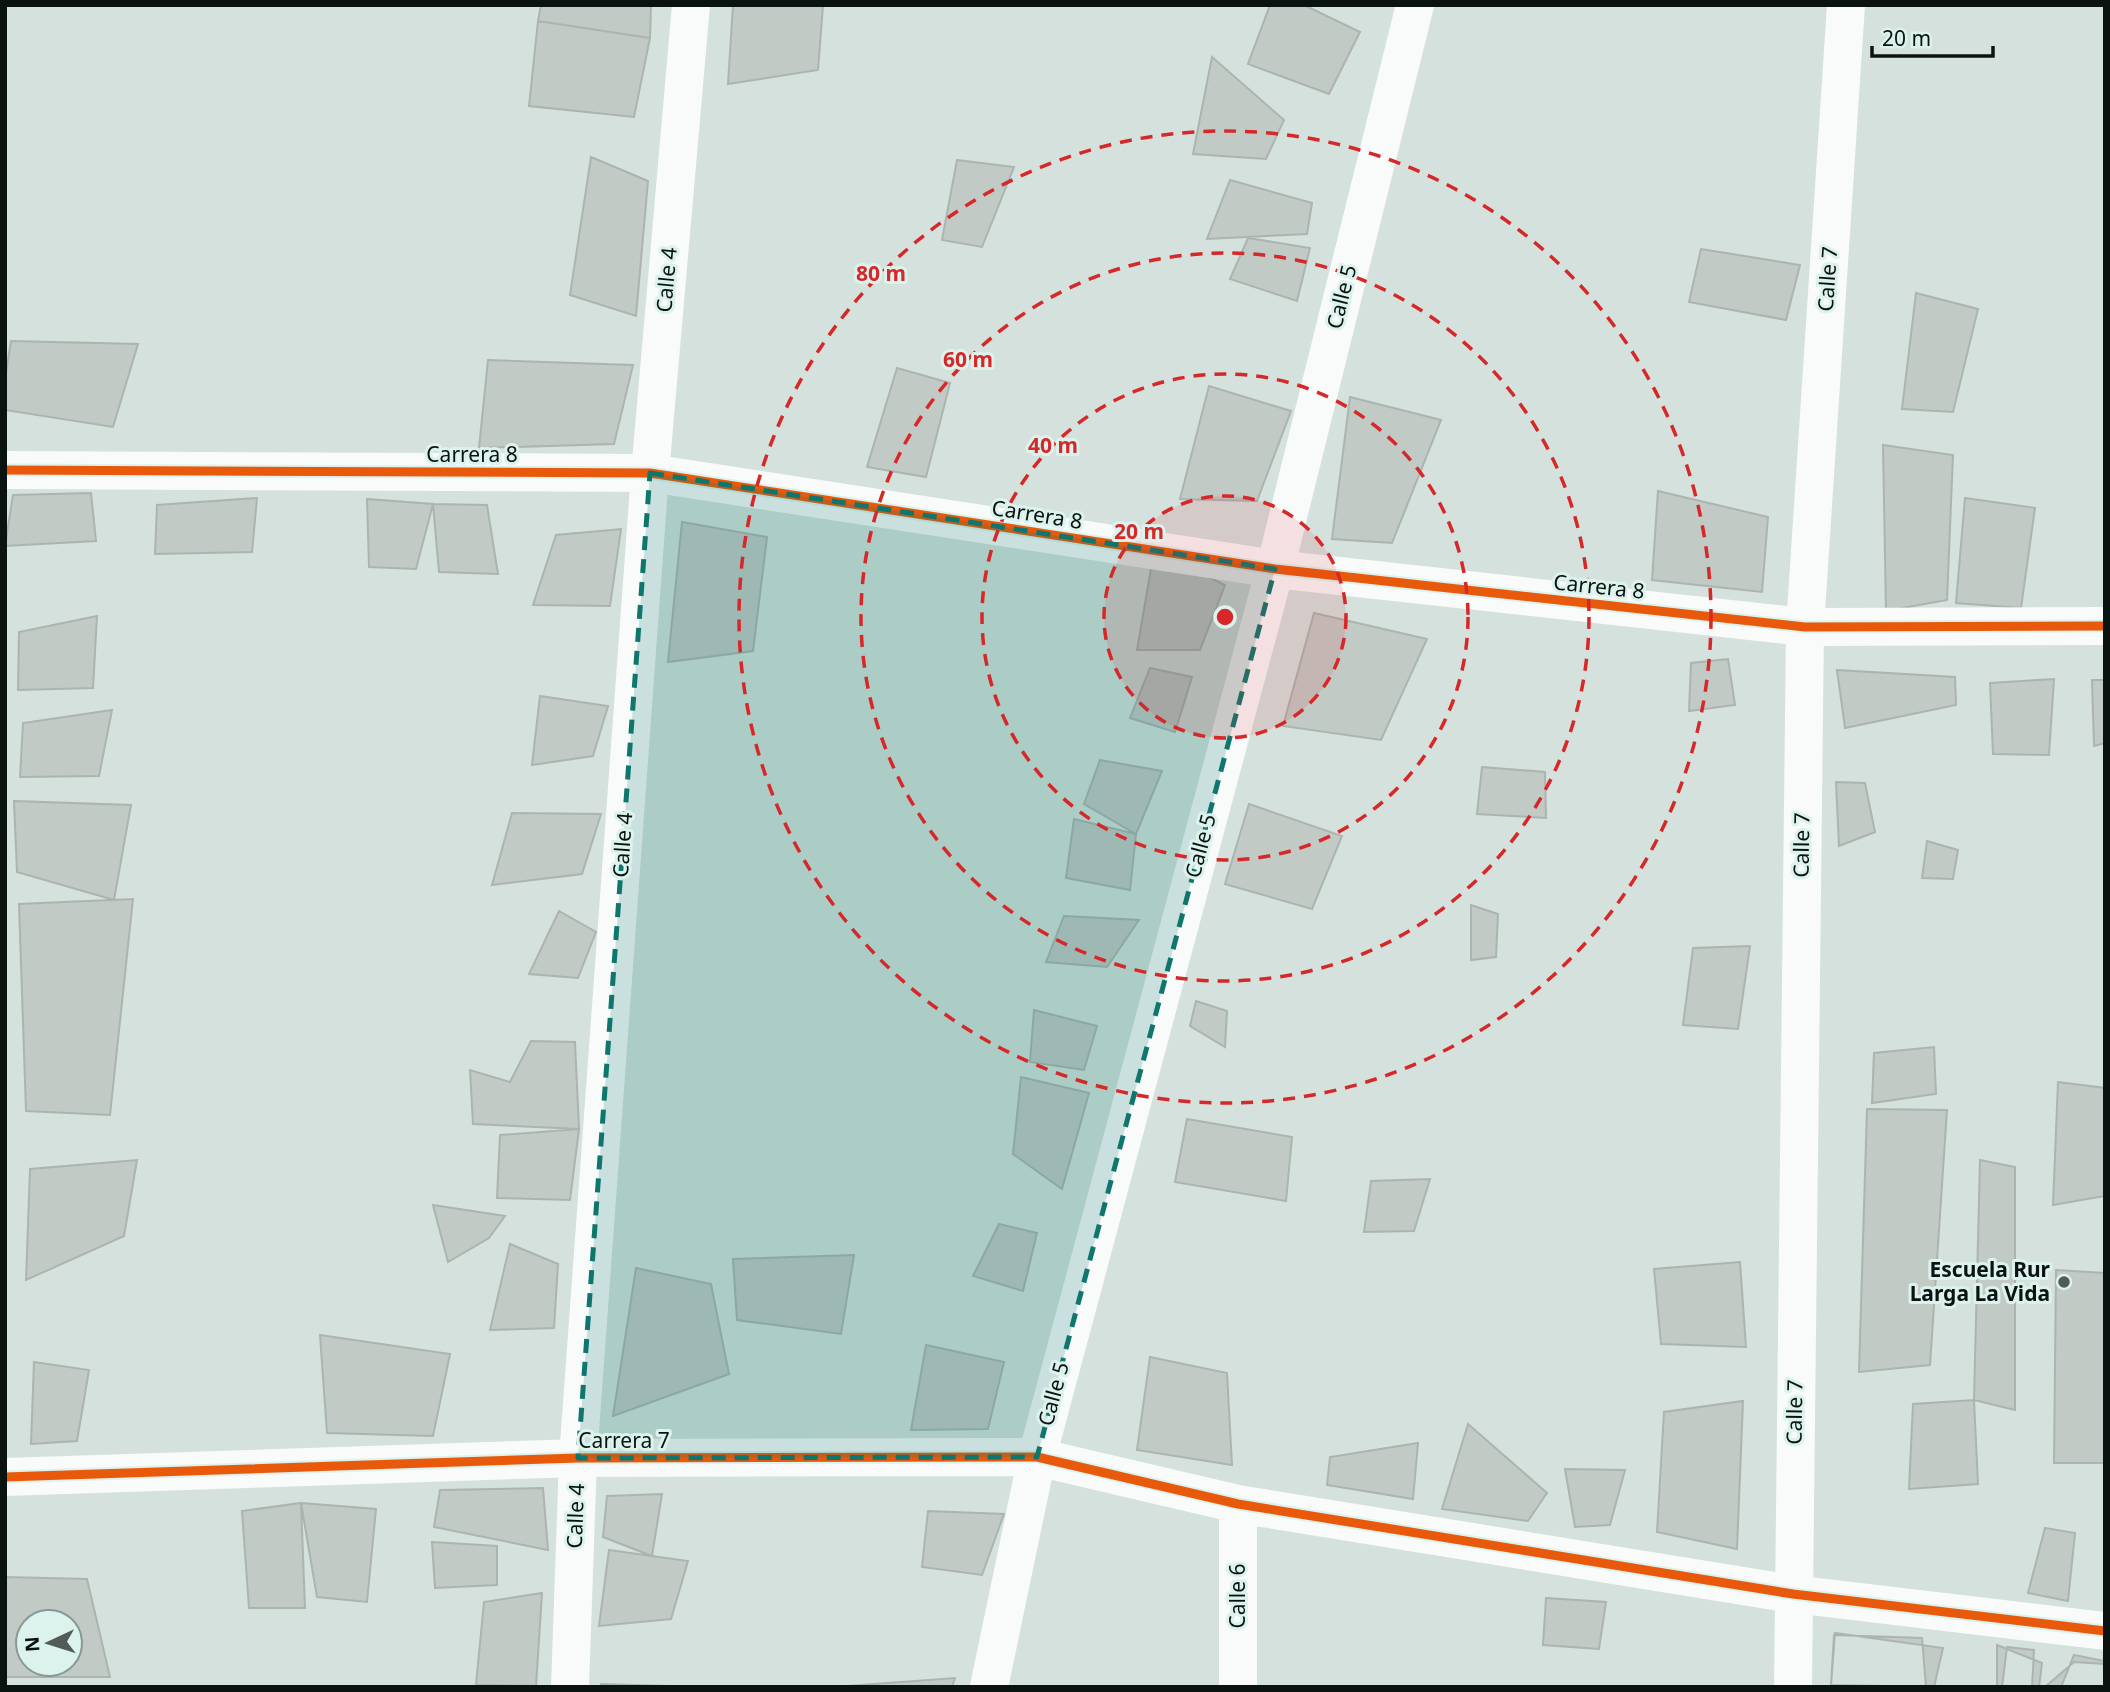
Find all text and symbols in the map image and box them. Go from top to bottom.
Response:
scale bar [1872,14,1993,58]
text: 20 m [1882,24,1931,52]
street label: Calle 7 [1811,245,1843,312]
street label: Calle 4 [649,246,683,314]
text: 80 m [856,259,906,287]
street label: Calle 5 [1320,262,1363,332]
text: 60 m [943,345,993,373]
text: 40 m [1028,431,1078,459]
street label: Carrera 8 [426,440,518,468]
street label: Carrera 8 [990,493,1084,535]
text: 20 m [1114,517,1164,545]
street label: Carrera 8 [1552,567,1646,605]
centre of rings [1213,605,1237,629]
street label: Calle 4 [606,811,638,878]
street label: Calle 5 [1178,811,1222,881]
street label: Calle 7 [1786,812,1816,878]
place label: Escuela Rur Larga La Vida [1910,1255,2051,1307]
marker: Escuela Rur Larga La Vida [2056,1274,2072,1290]
street label: Calle 5 [1031,1359,1075,1429]
street label: Calle 7 [1779,1379,1809,1445]
street label: Carrera 7 [578,1426,670,1454]
street label: Calle 4 [560,1483,590,1549]
street label: Calle 6 [1223,1563,1251,1629]
north arrow [14,1608,84,1678]
text: N [19,1636,46,1653]

